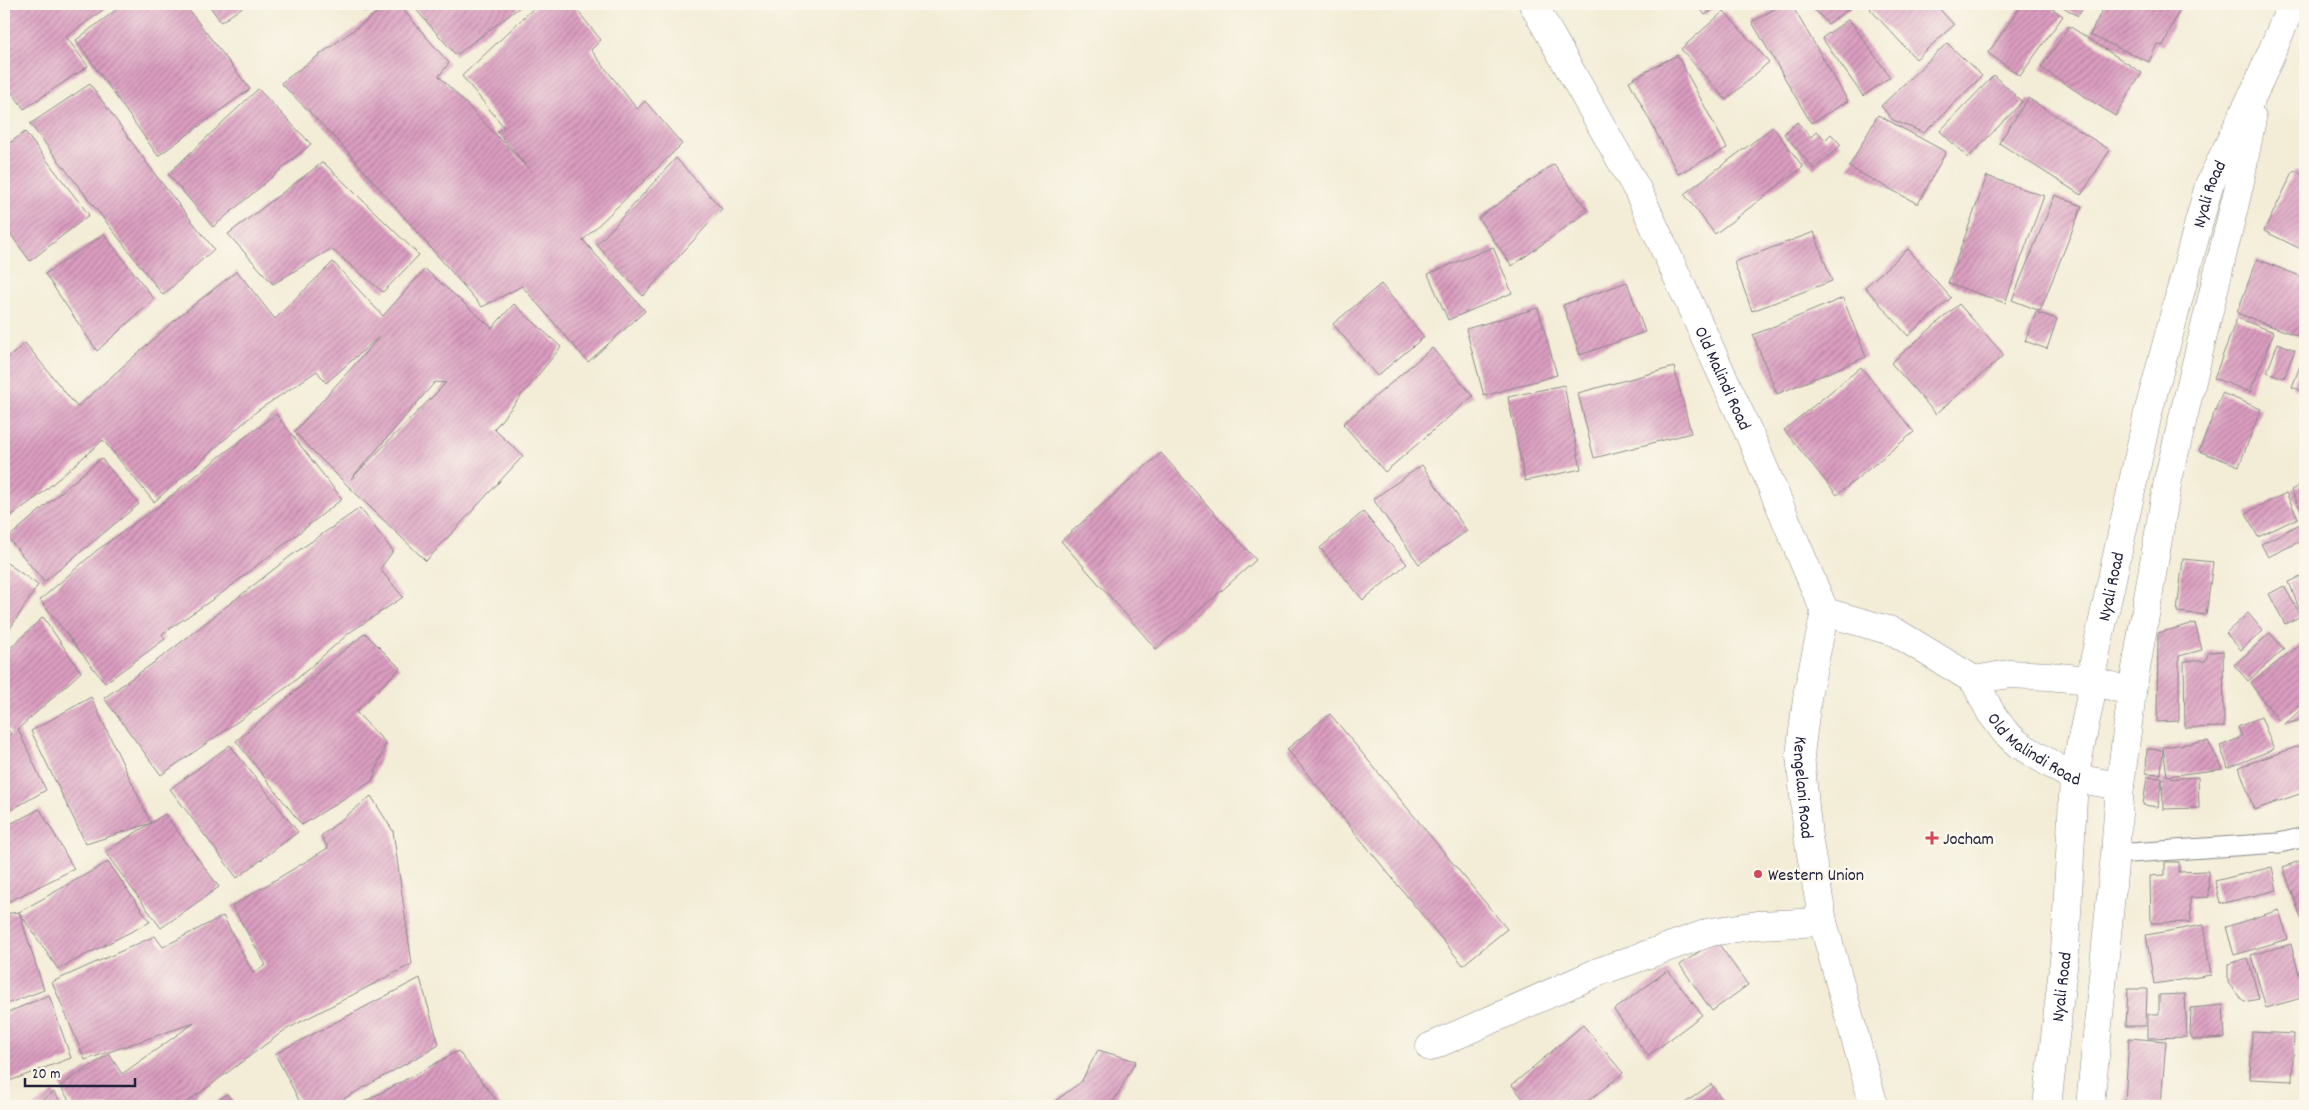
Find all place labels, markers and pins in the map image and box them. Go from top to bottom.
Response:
place label: Jocham [1943,828,1994,853]
marker: Jocham [1925,831,1939,845]
place label: Western Union [1768,864,1864,889]
marker: Western Union [1752,868,1764,880]

